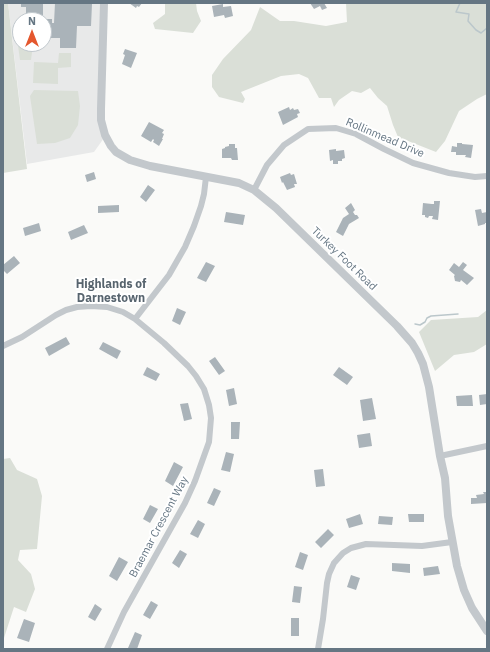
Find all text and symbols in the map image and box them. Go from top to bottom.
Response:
north arrow [12,12,52,52]
text: N [28,14,36,28]
street label: Rollinmead Drive [344,116,426,160]
street label: Turkey Foot Road [309,225,379,293]
district label: Highlands of Darnestown [76,278,146,306]
street label: Braemar Crescent Way [127,474,191,580]

